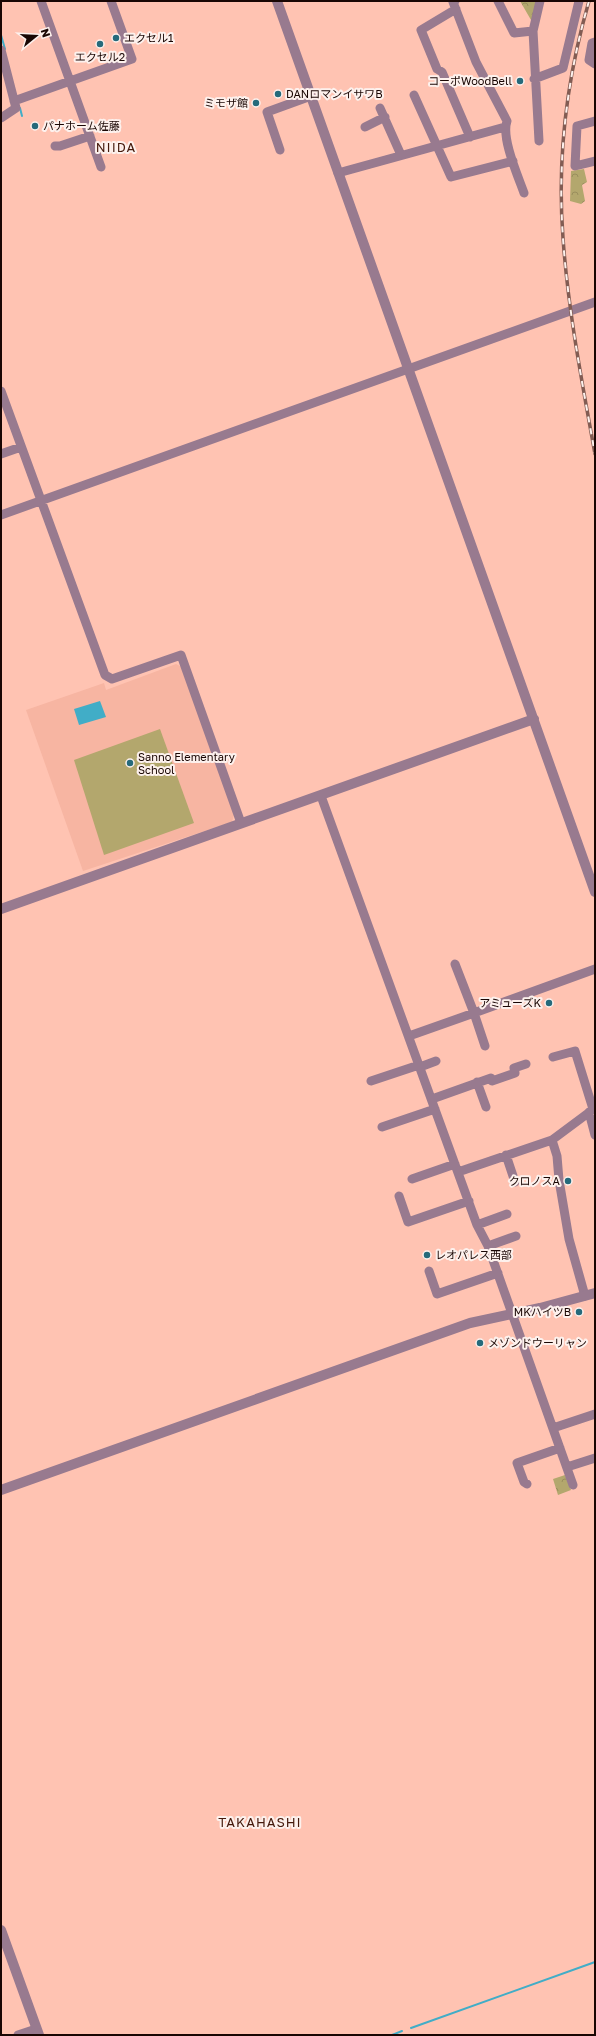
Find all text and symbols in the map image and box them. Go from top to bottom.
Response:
north arrow [16,16,56,56]
text: N [39,27,53,39]
place label: エクセル1 [124,31,173,44]
marker: エクセル1 [111,33,121,43]
marker: エクセル2 [95,39,105,49]
place label: エクセル2 [75,50,125,63]
place label: コーポWoodBell [428,74,512,87]
marker: コーポWoodBell [515,76,525,86]
place label: DANロマンイサワB [286,87,383,100]
marker: DANロマンイサワB [273,89,283,99]
place label: ミモザ館 [204,96,248,109]
marker: ミモザ館 [251,98,261,108]
place label: パナホーム佐藤 [43,119,120,132]
marker: パナホーム佐藤 [30,121,40,131]
district label: NIIDA [96,139,136,155]
place label: Sanno Elementary School [138,750,235,776]
marker: Sanno Elementary School [125,758,135,768]
place label: アミューズK [479,996,541,1009]
marker: アミューズK [544,998,554,1008]
place label: クロノスA [509,1174,561,1187]
marker: クロノスA [563,1176,573,1186]
place label: レオパレス西部 [435,1248,512,1261]
marker: レオパレス西部 [422,1250,432,1260]
place label: MKハイツB [514,1305,571,1318]
marker: MKハイツB [574,1307,584,1317]
place label: メゾンドウーリャン [488,1336,587,1349]
marker: メゾンドウーリャン [475,1338,485,1348]
district label: TAKAHASHI [218,1814,302,1830]

